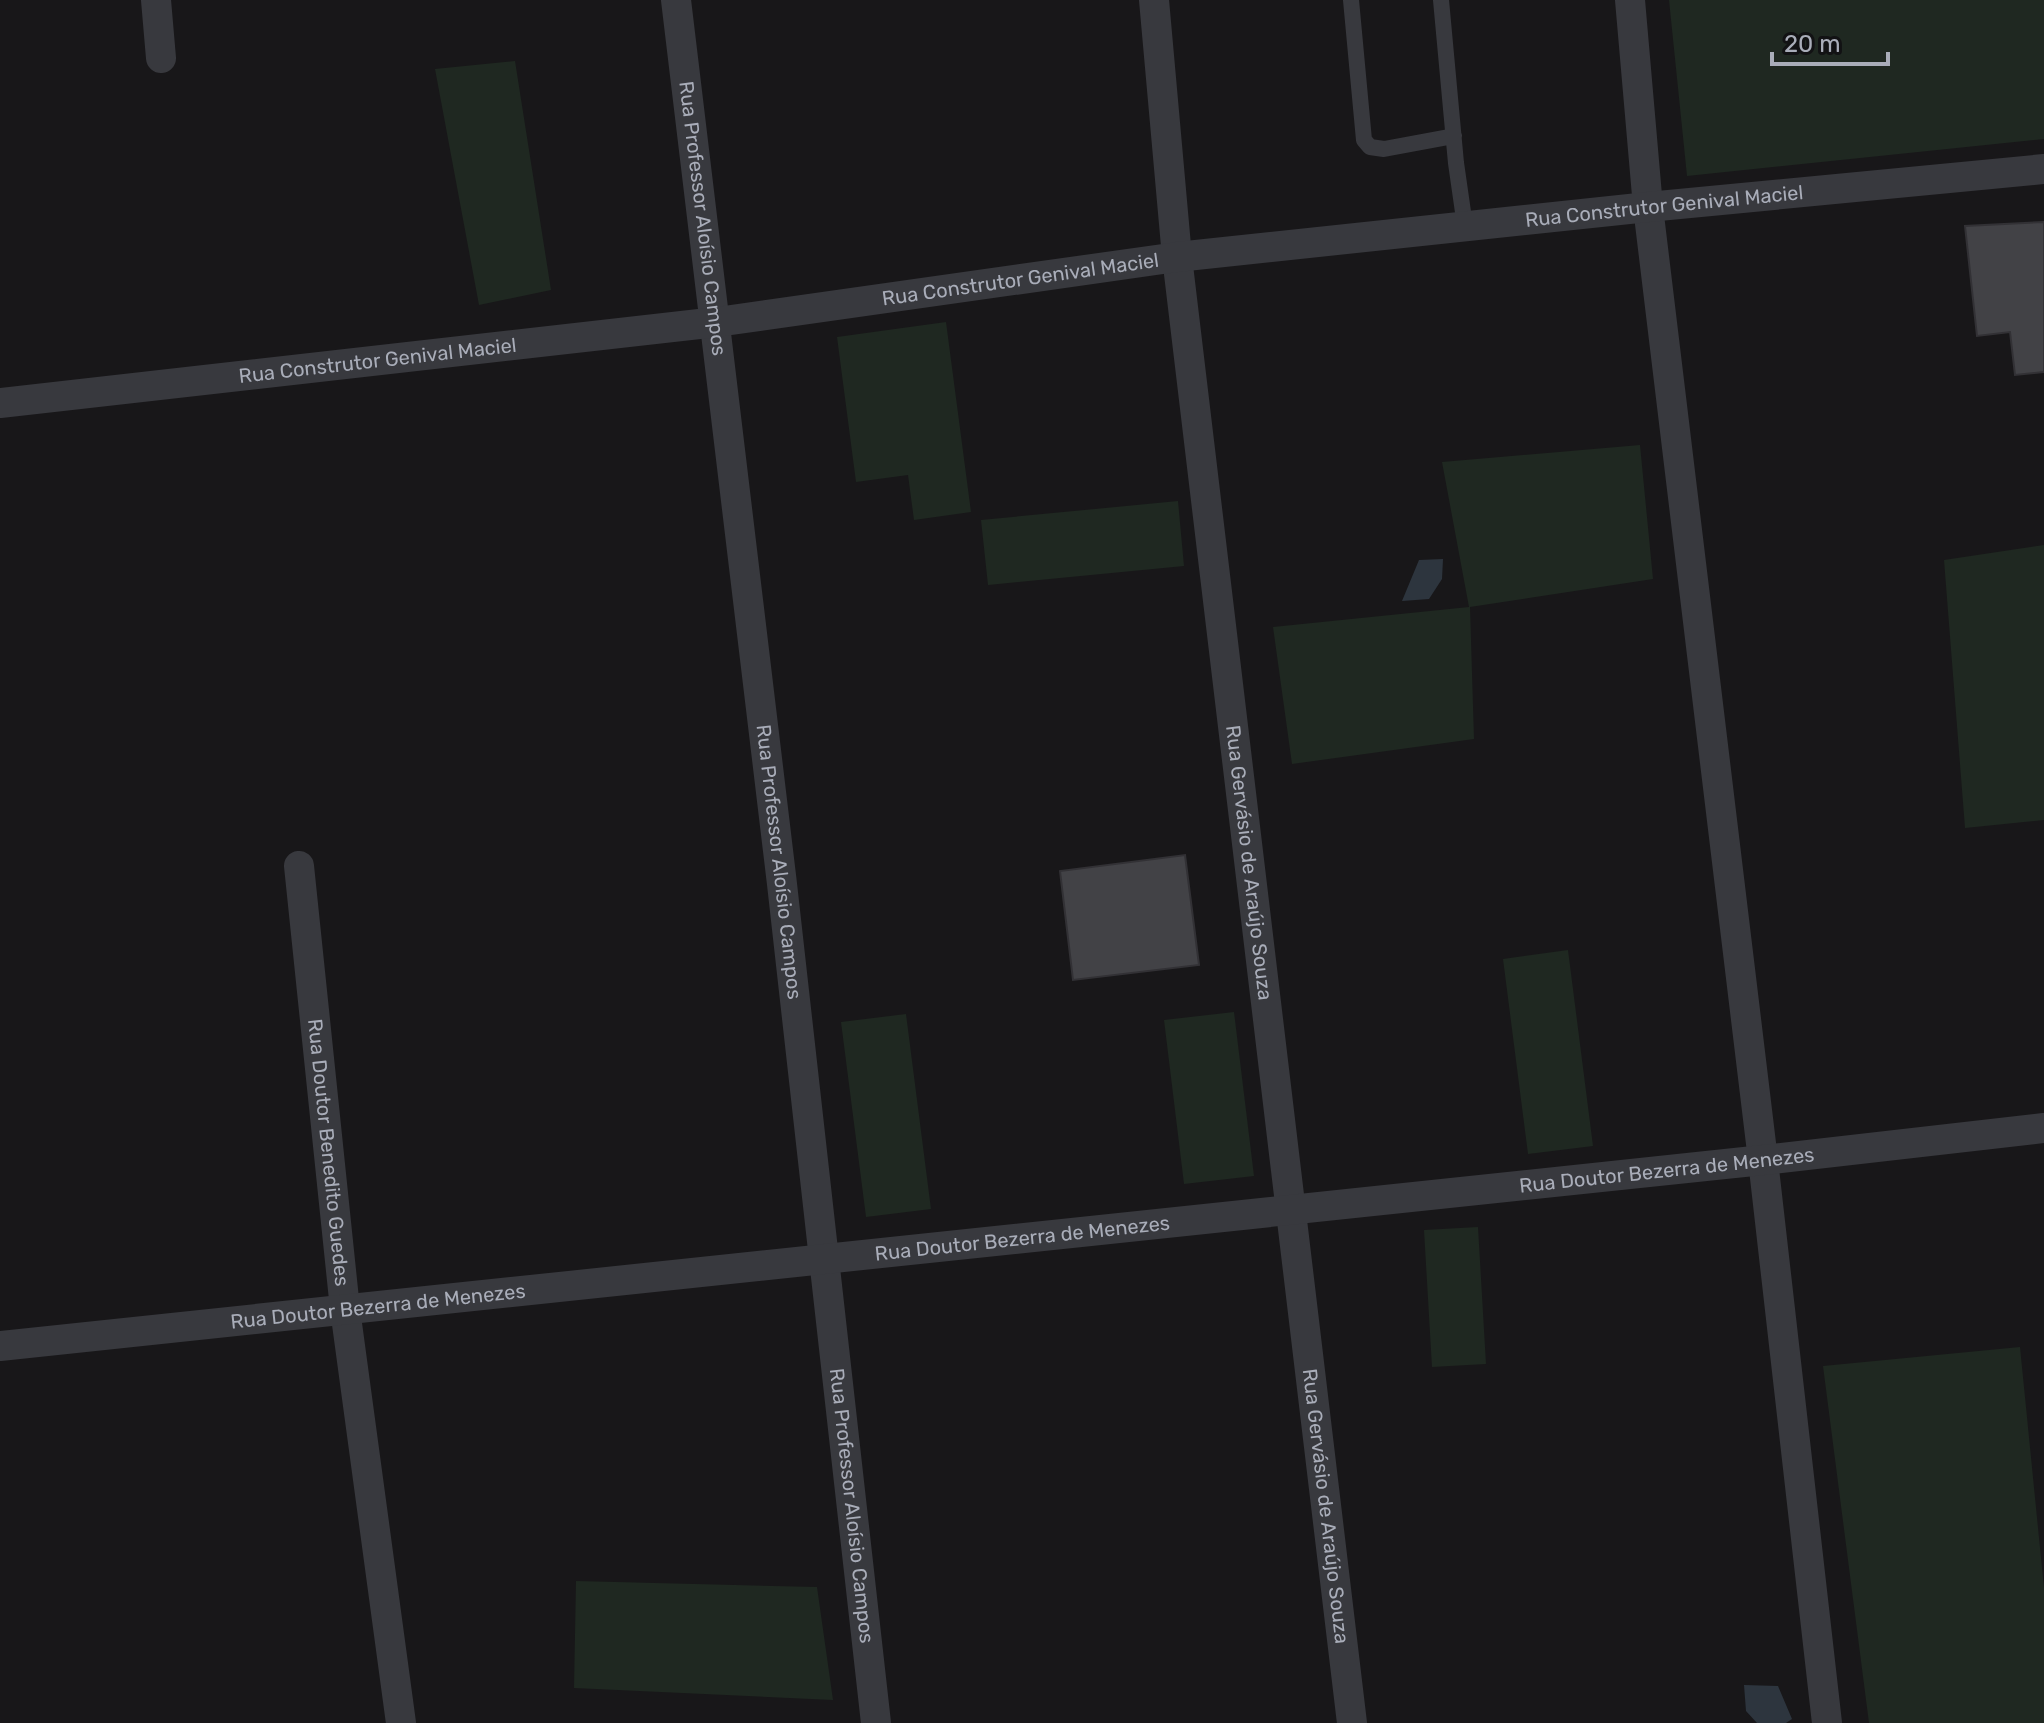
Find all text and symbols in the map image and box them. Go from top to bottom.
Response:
scale bar [1772,16,1888,66]
text: 20 m [1784,30,1841,58]
street label: Rua Professor Aloísio Campos [674,80,732,357]
street label: Rua Construtor Genival Maciel [1524,180,1804,232]
street label: Rua Construtor Genival Maciel [880,248,1160,311]
street label: Rua Construtor Genival Maciel [237,333,518,388]
street label: Rua Professor Aloísio Campos [752,723,807,1001]
street label: Rua Gervásio de Araújo Souza [1221,724,1278,1002]
street label: Rua Doutor Benedito Guedes [303,1018,355,1287]
street label: Rua Doutor Bezerra de Menezes [1518,1142,1816,1198]
street label: Rua Doutor Bezerra de Menezes [874,1211,1171,1266]
street label: Rua Doutor Bezerra de Menezes [229,1279,527,1334]
street label: Rua Professor Aloísio Campos [825,1367,879,1645]
street label: Rua Gervásio de Araújo Souza [1298,1367,1354,1645]

